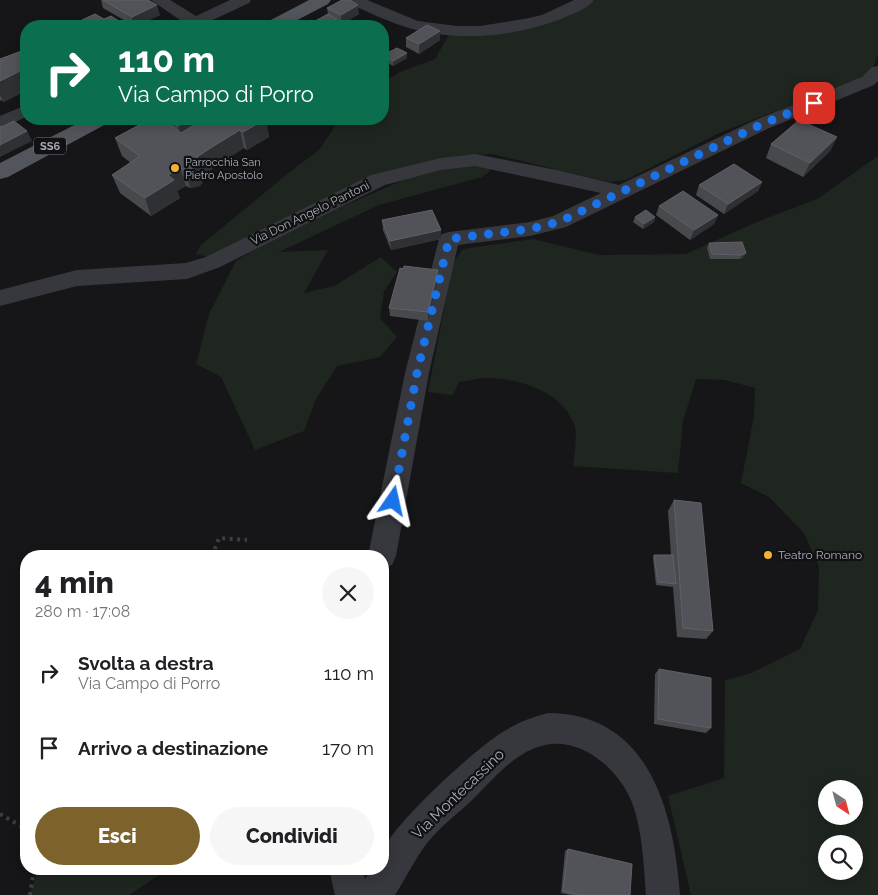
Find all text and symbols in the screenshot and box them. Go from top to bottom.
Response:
text: 110 m [118,39,215,80]
icon: right [35,40,100,105]
text: Via Campo di Porro [118,81,314,107]
pin [793,82,835,124]
icon: arrive [800,89,828,117]
road number: SS6 [34,138,66,154]
place label: Parrocchia San Pietro Apostolo [185,156,263,182]
marker: Parrocchia San Pietro Apostolo [169,162,181,174]
street label: Via Don Angelo Pantoni [248,178,372,248]
position arrow [366,474,418,526]
place label: Teatro Romano [778,548,862,562]
marker: Teatro Romano [762,549,774,561]
text: 4 min [35,565,114,600]
button: close [322,567,374,619]
text: 280 m · 17:08 [35,602,130,621]
text: Svolta a destra [78,652,214,674]
icon: right [35,659,63,687]
text: 110 m [324,662,374,684]
text: Via Campo di Porro [78,674,220,693]
icon: arrive [35,734,63,762]
text: Arrivo a destinazione [78,737,268,759]
text: 170 m [322,737,374,759]
street label: Via Montecassino [408,745,508,843]
north arrow [818,780,862,825]
map controls [818,780,863,880]
button: Esci [35,807,200,865]
button: Condividi [210,807,374,865]
button: search [818,835,863,880]

